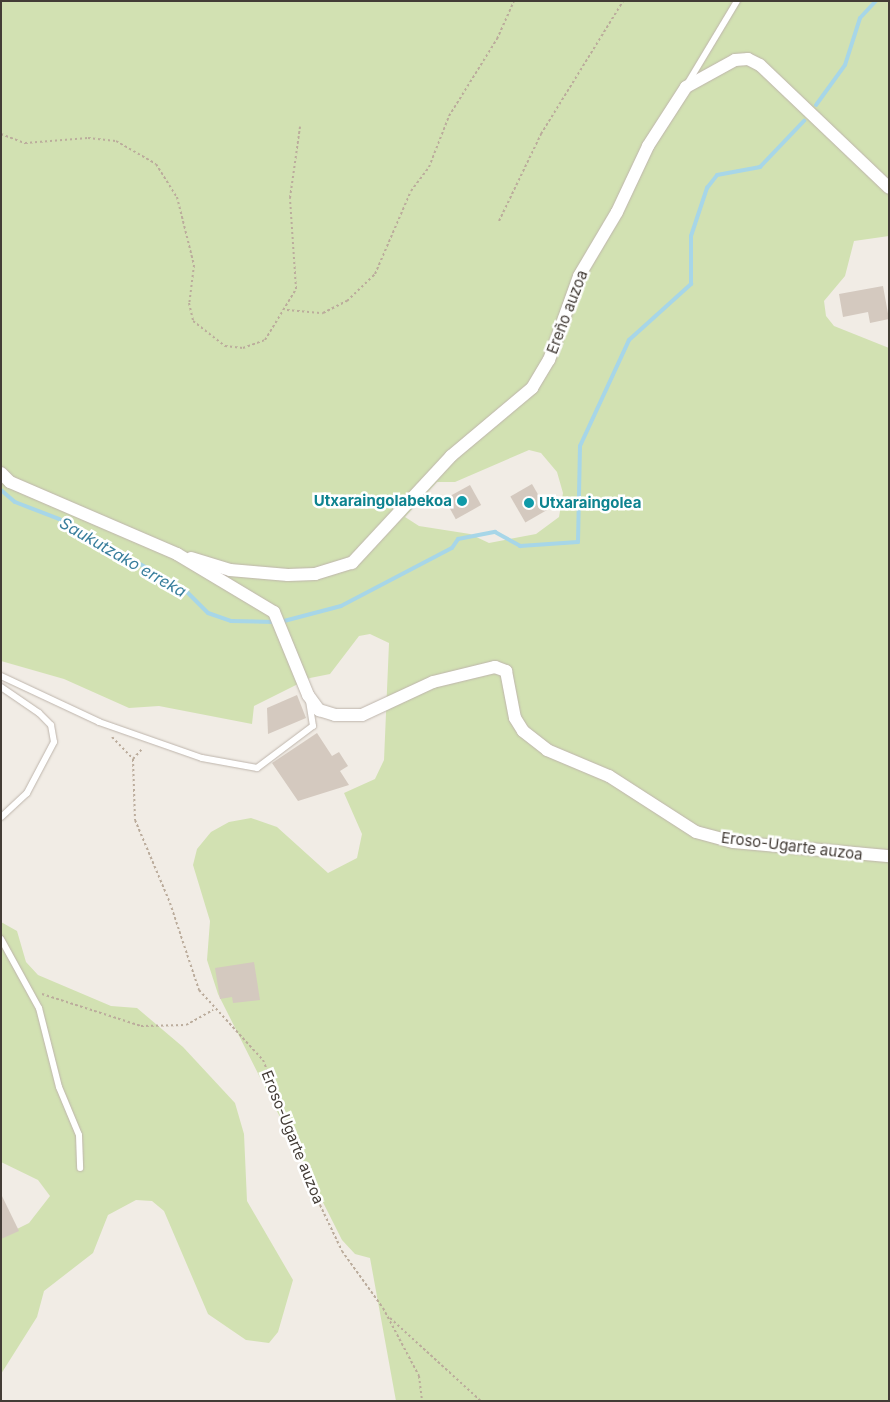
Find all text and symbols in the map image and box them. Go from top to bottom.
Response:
street label: Ereño auzoa [543,268,591,356]
place label: Utxaraingolabekoa [314,492,452,510]
place label: Utxaraingolea [539,494,641,512]
marker: Utxaraingolabekoa [456,495,468,507]
marker: Utxaraingolea [523,497,535,509]
water label: Saukutzako erreka [56,513,190,601]
street label: Eroso-Ugarte auzoa [720,828,864,864]
street label: Eroso-Ugarte auzoa [258,1068,328,1206]

